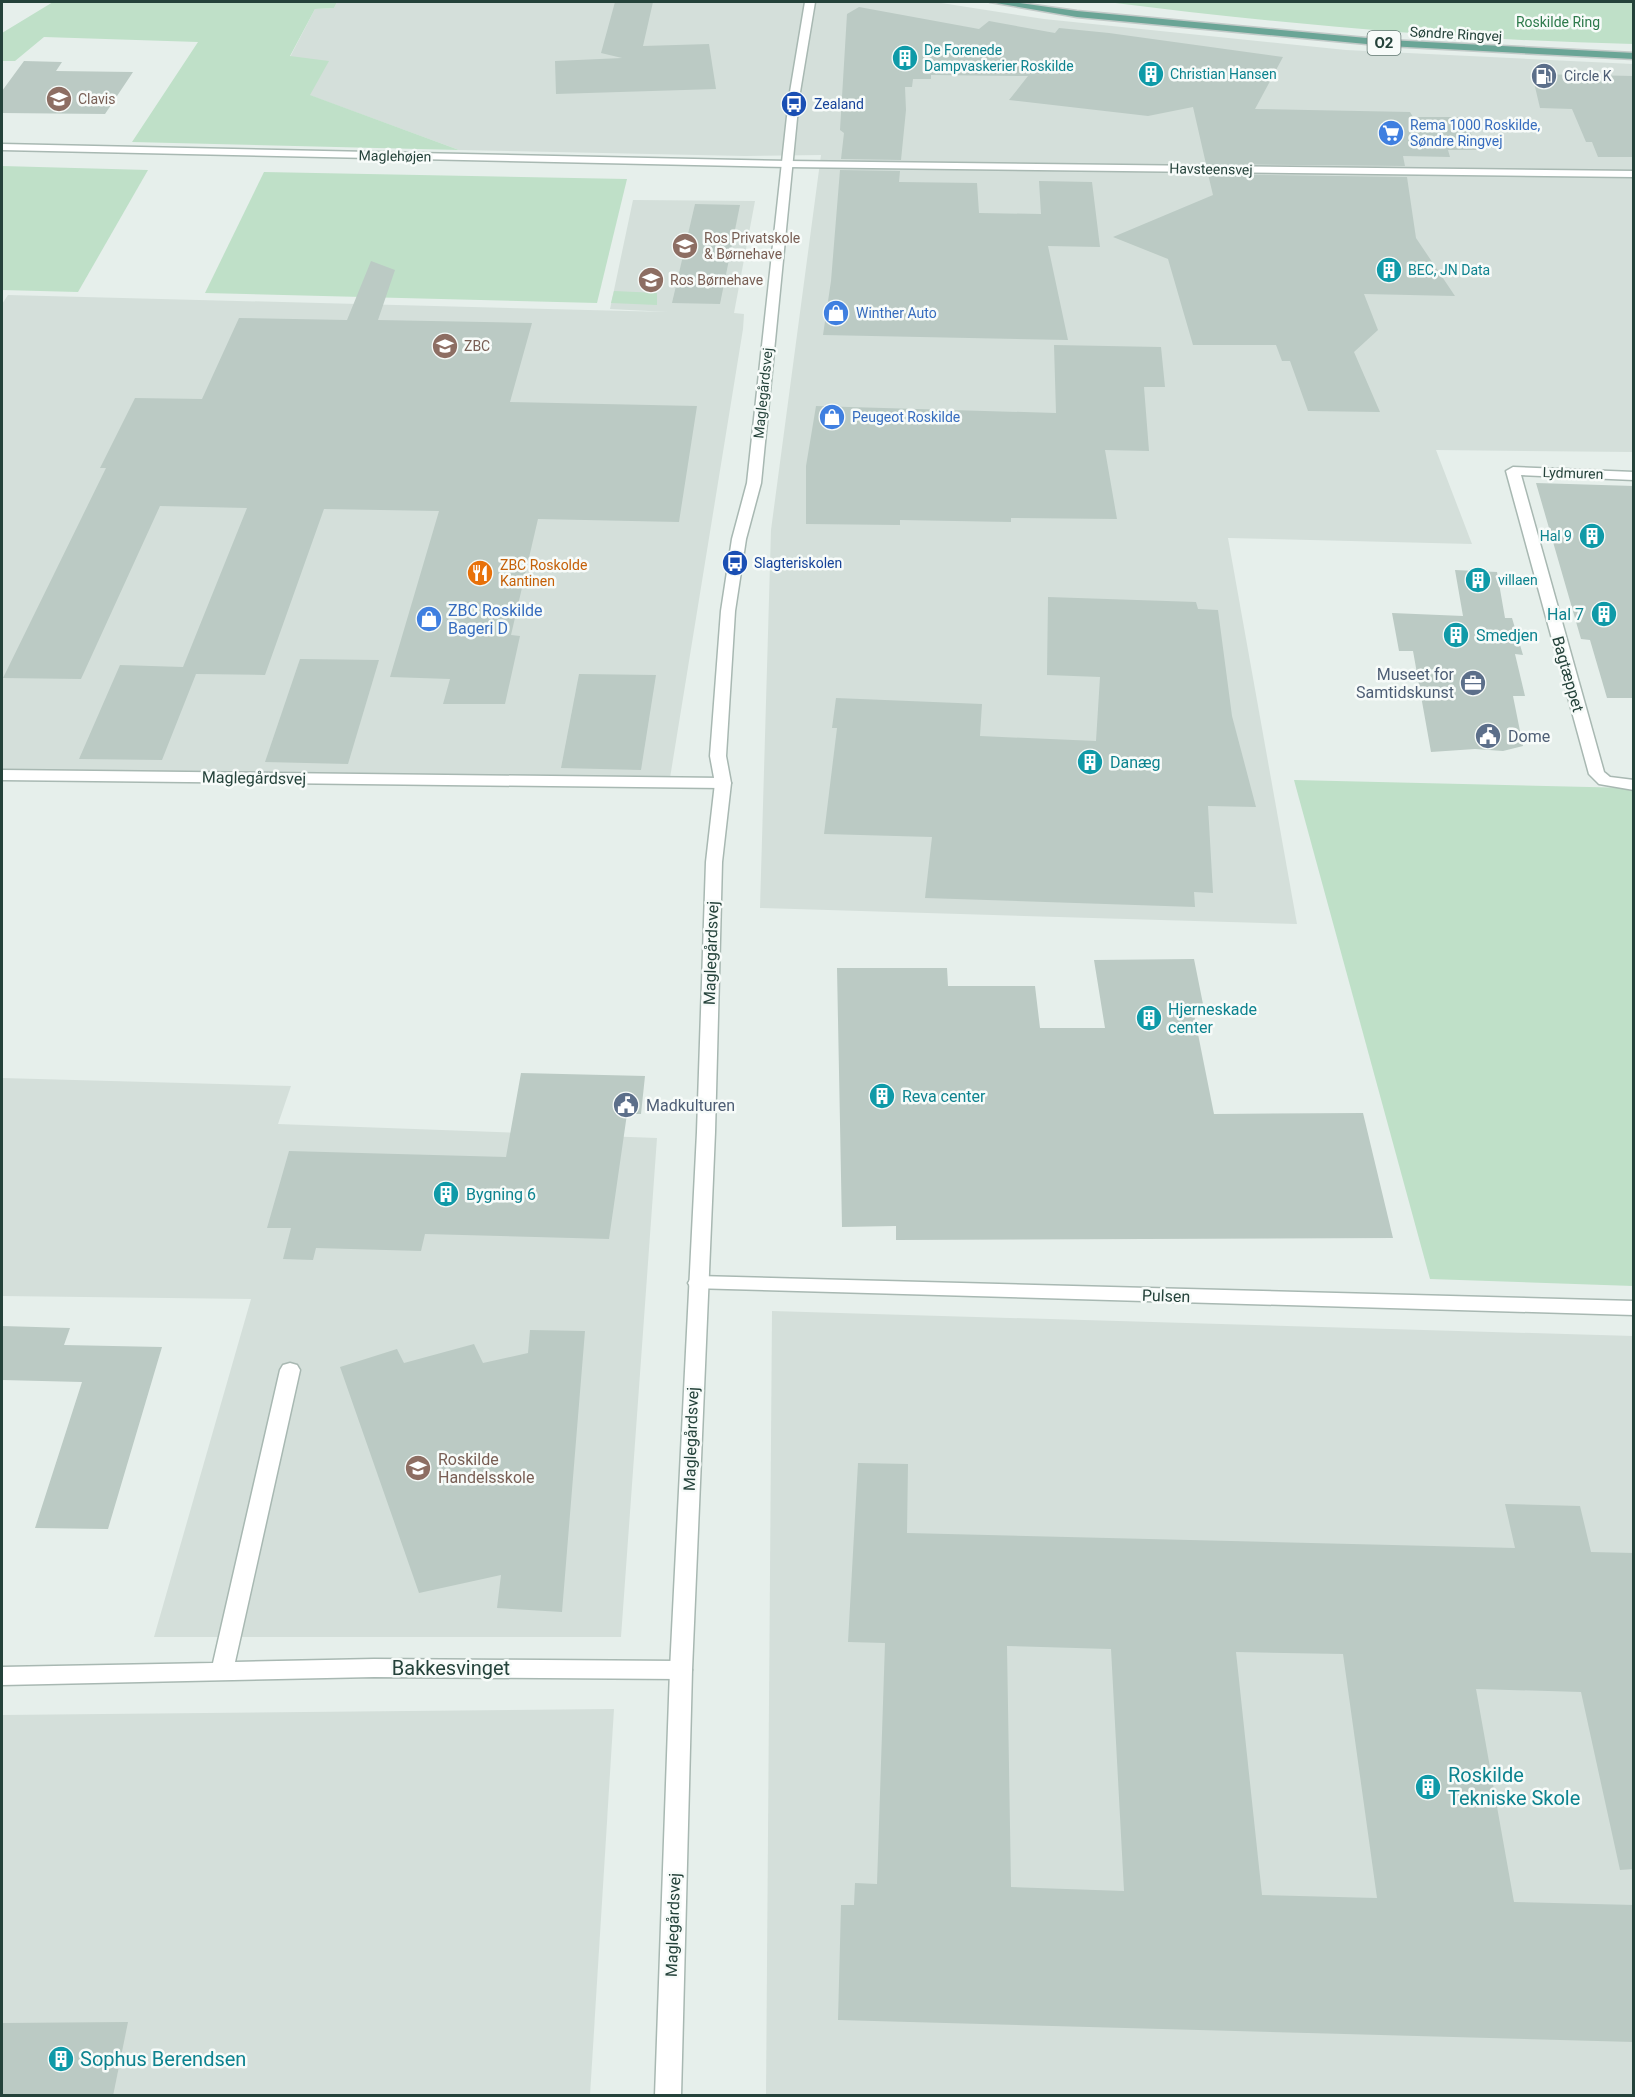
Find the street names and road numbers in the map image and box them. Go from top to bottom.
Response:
street label: Søndre Ringvej [1409,24,1503,44]
road number: O2 [1368,31,1400,55]
street label: Maglehøjen [359,147,431,165]
street label: Havsteensvej [1169,160,1253,178]
street label: Maglegårdsvej [750,347,776,439]
street label: Lydmuren [1542,464,1604,482]
street label: Bagtæppet [1548,634,1588,714]
street label: Maglegårdsvej [202,768,306,788]
street label: Maglegårdsvej [700,901,722,1005]
street label: Pulsen [1141,1286,1191,1306]
street label: Maglegårdsvej [680,1387,702,1491]
street label: Bakkesvinget [392,1656,510,1680]
street label: Maglegårdsvej [662,1873,684,1977]

